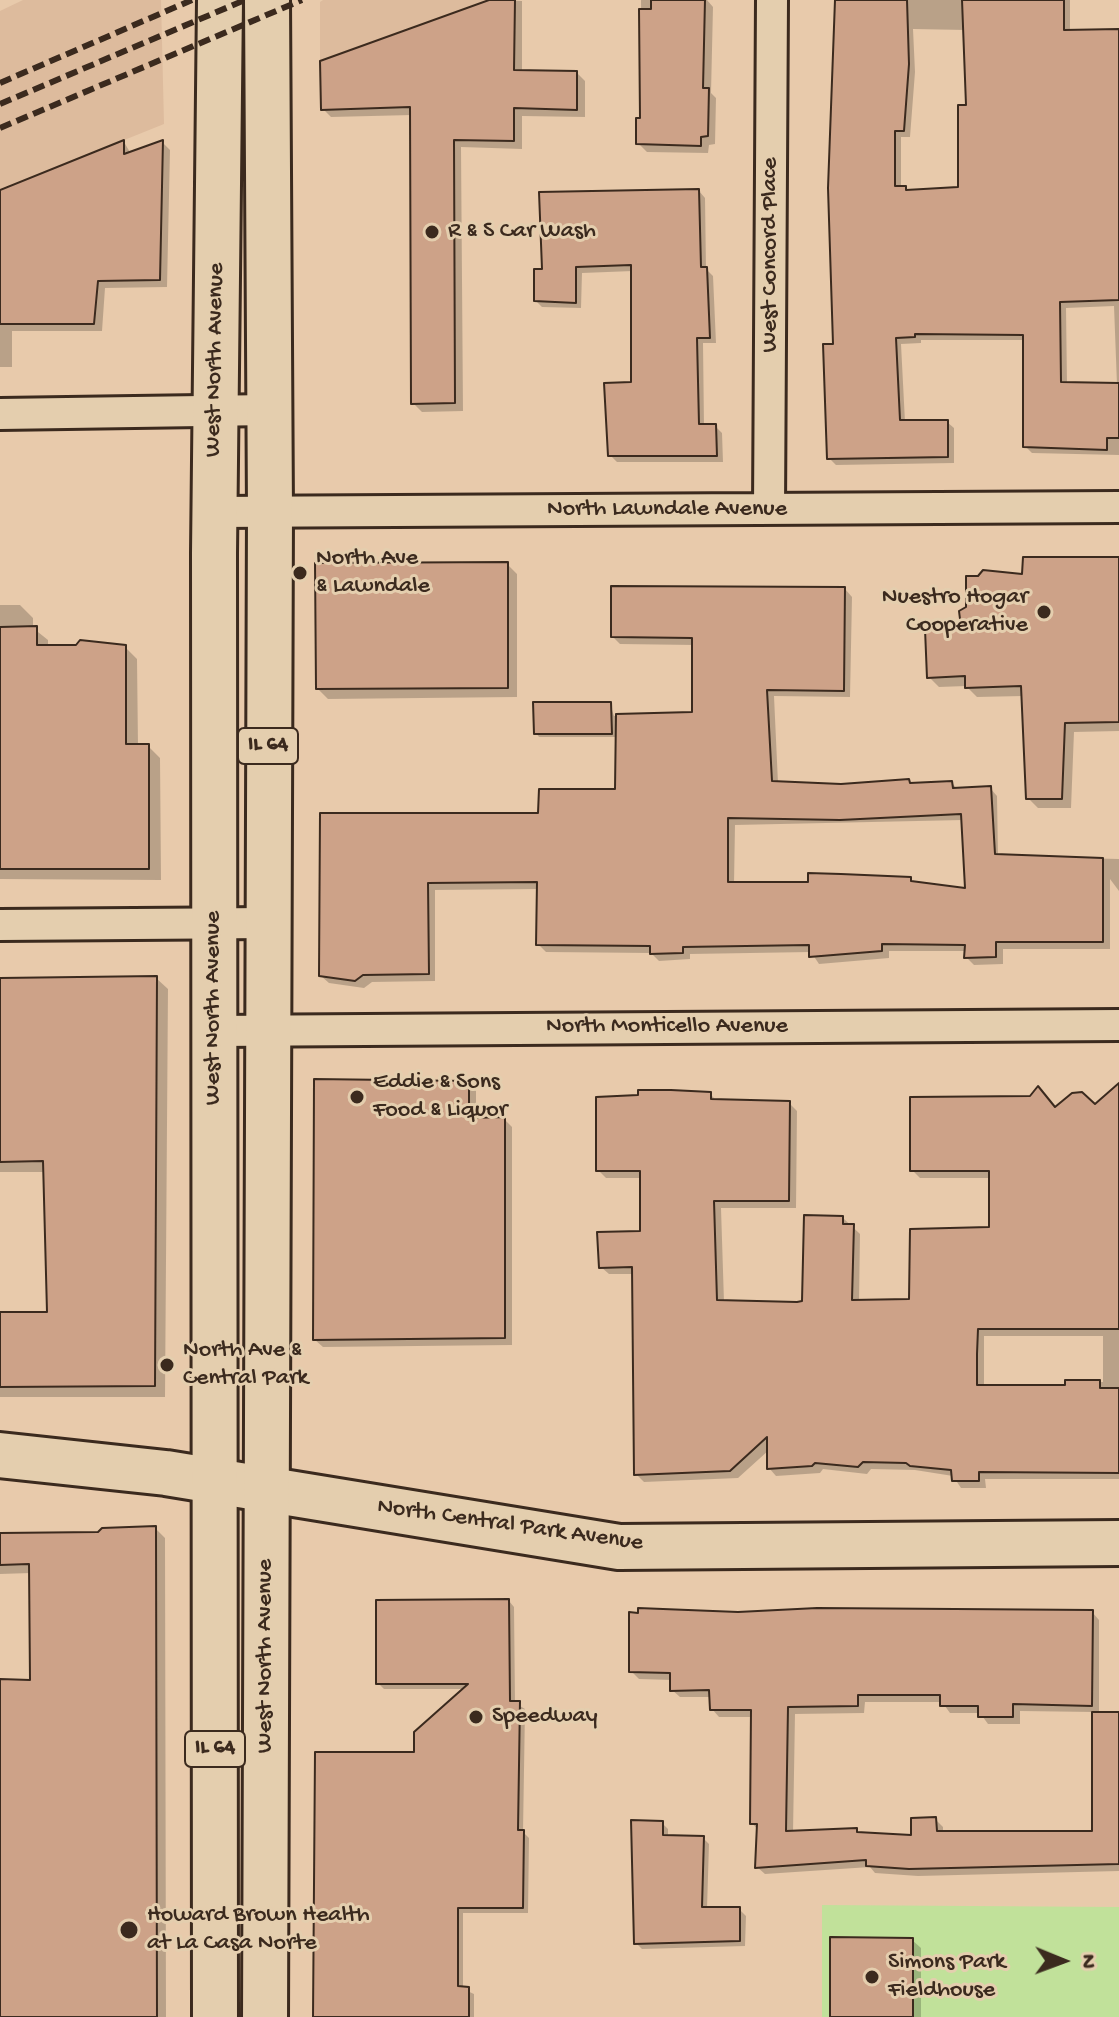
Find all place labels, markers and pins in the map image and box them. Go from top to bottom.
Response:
place label: R & S Car Wash [448,218,596,246]
marker: R & S Car Wash [423,223,441,241]
place label: North Ave & Lawndale [316,545,430,601]
marker: North Ave & Lawndale [291,564,309,582]
place label: Nuestro Hogar Cooperative [882,584,1028,640]
marker: Nuestro Hogar Cooperative [1035,603,1053,621]
place label: Eddie & Sons Food & Liquor [373,1069,507,1125]
marker: Eddie & Sons Food & Liquor [348,1088,366,1106]
place label: North Ave & Central Park [183,1337,308,1393]
marker: North Ave & Central Park [158,1356,176,1374]
place label: Speedway [492,1703,598,1731]
marker: Speedway [467,1708,485,1726]
place label: Howard Brown Health at La Casa Norte [147,1902,370,1958]
marker: Howard Brown Health at La Casa Norte [118,1919,140,1941]
place label: Simons Park Fieldhouse [888,1949,1006,2005]
marker: Simons Park Fieldhouse [863,1968,881,1986]

